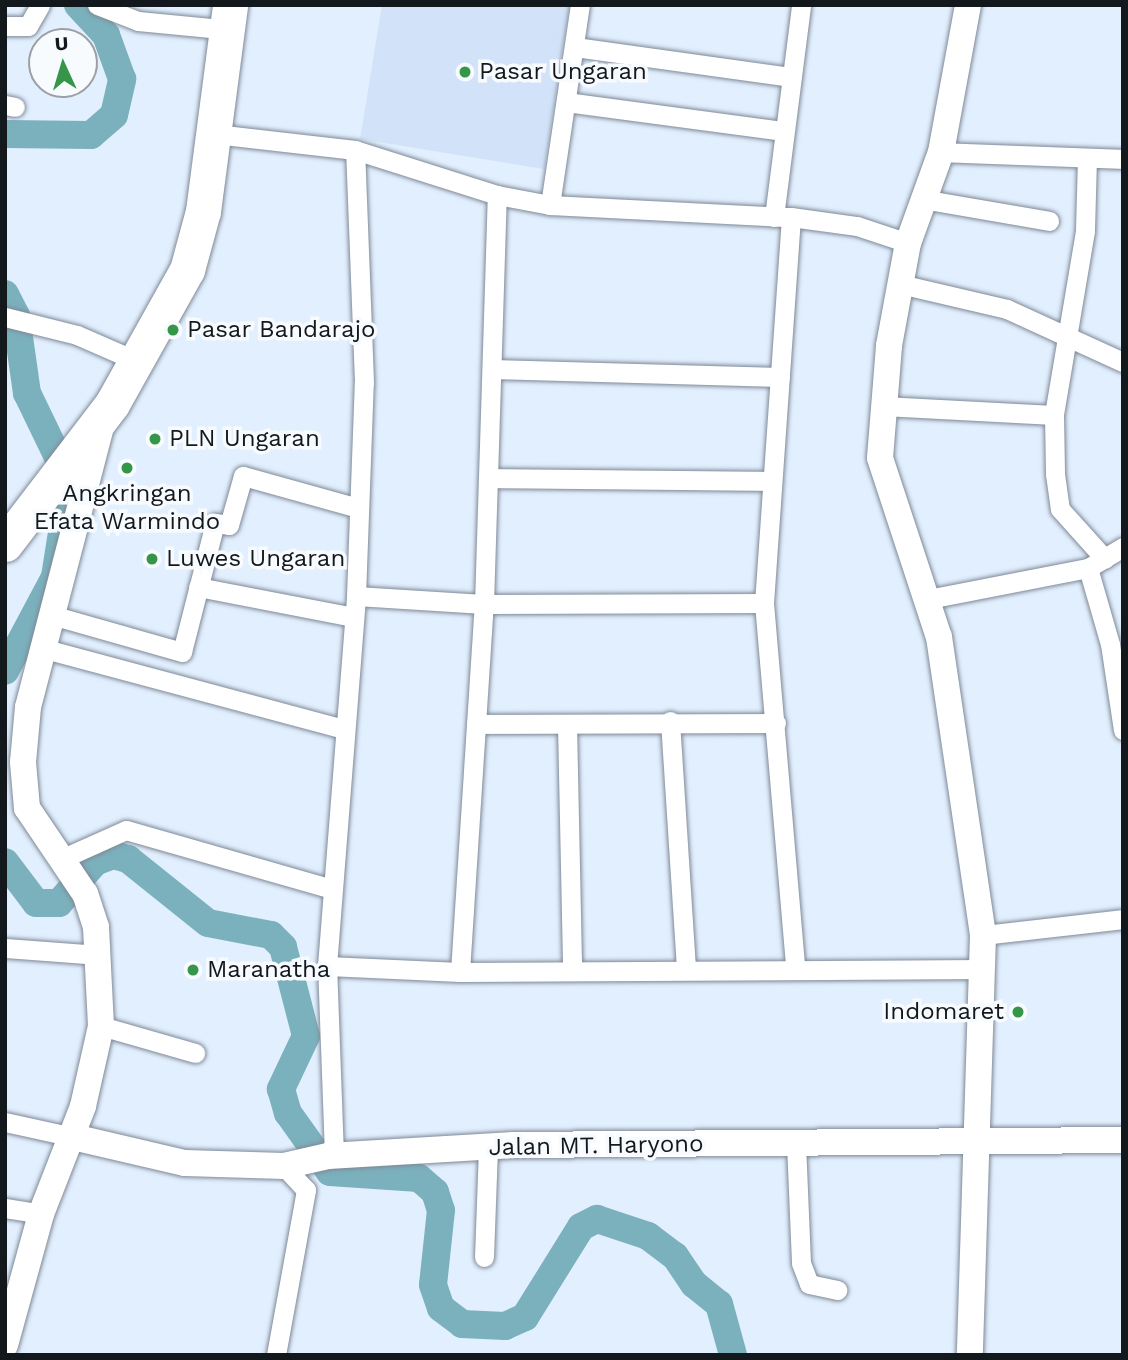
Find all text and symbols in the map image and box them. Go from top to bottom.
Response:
north arrow [28,28,98,98]
text: U [54,32,69,55]
place label: Pasar Ungaran [479,58,647,86]
marker: Pasar Ungaran [457,64,473,80]
place label: Pasar Bandarajo [187,316,376,344]
marker: Pasar Bandarajo [165,322,181,338]
place label: PLN Ungaran [169,425,320,453]
marker: PLN Ungaran [147,431,163,447]
marker: Angkringan Efata Warmindo [119,460,135,476]
place label: Angkringan Efata Warmindo [33,480,221,536]
place label: Luwes Ungaran [166,545,345,573]
marker: Luwes Ungaran [144,551,160,567]
place label: Maranatha [207,956,330,984]
marker: Maranatha [185,962,201,978]
place label: Indomaret [883,998,1004,1026]
marker: Indomaret [1010,1004,1026,1020]
street label: Jalan MT. Haryono [488,1130,704,1162]

